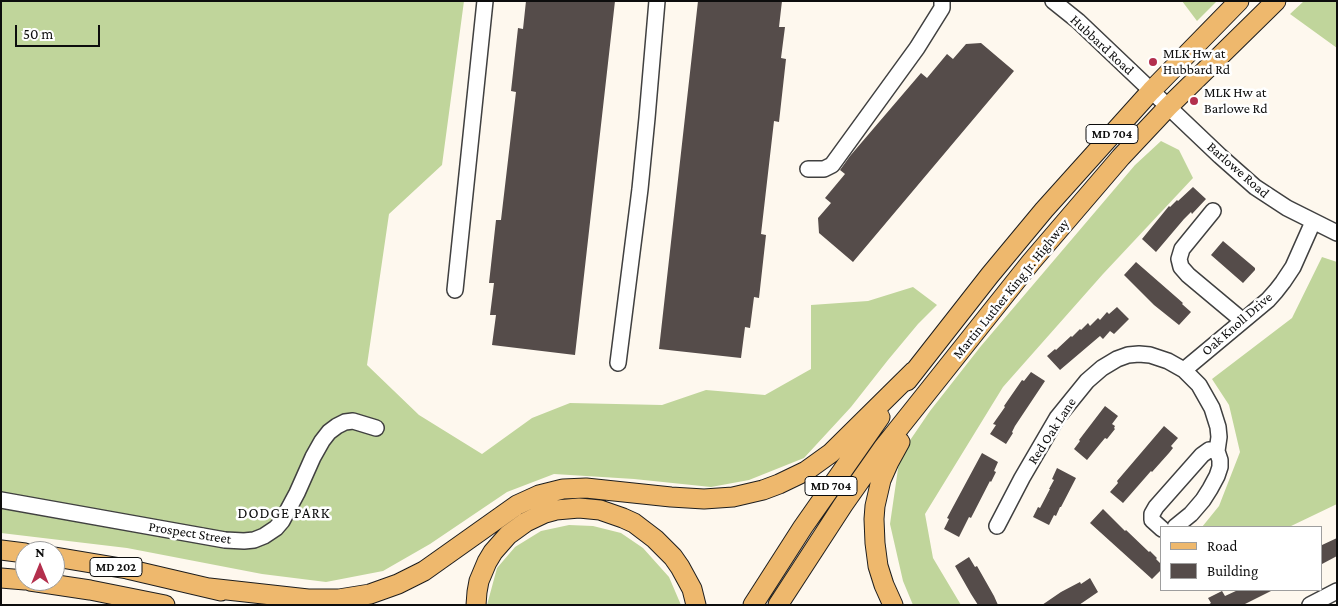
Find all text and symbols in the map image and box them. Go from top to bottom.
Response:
street label: Hubbard Road [1067,11,1137,79]
scale bar [18,15,102,47]
text: 50 m [23,26,53,42]
place label: MLK Hw at Hubbard Rd [1163,46,1230,78]
marker: MLK Hw at Hubbard Rd [1147,56,1159,68]
place label: MLK Hw at Barlowe Rd [1204,85,1268,118]
marker: MLK Hw at Barlowe Rd [1188,95,1200,107]
road number: MD 704 [1086,125,1138,144]
street label: Barlowe Road [1203,138,1273,202]
street label: Martin Luther King Jr. Highway [949,216,1073,362]
street label: Oak Knoll Drive [1198,289,1276,359]
street label: Red Oak Lane [1024,395,1080,467]
road number: MD 704 [805,476,857,496]
district label: DODGE PARK [236,504,332,522]
street label: Prospect Street [147,518,233,548]
legend [1160,526,1323,591]
text: Road [1207,538,1237,554]
north arrow [15,541,65,591]
text: N [35,544,45,560]
road number: MD 202 [90,558,142,576]
text: Building [1207,563,1258,579]

